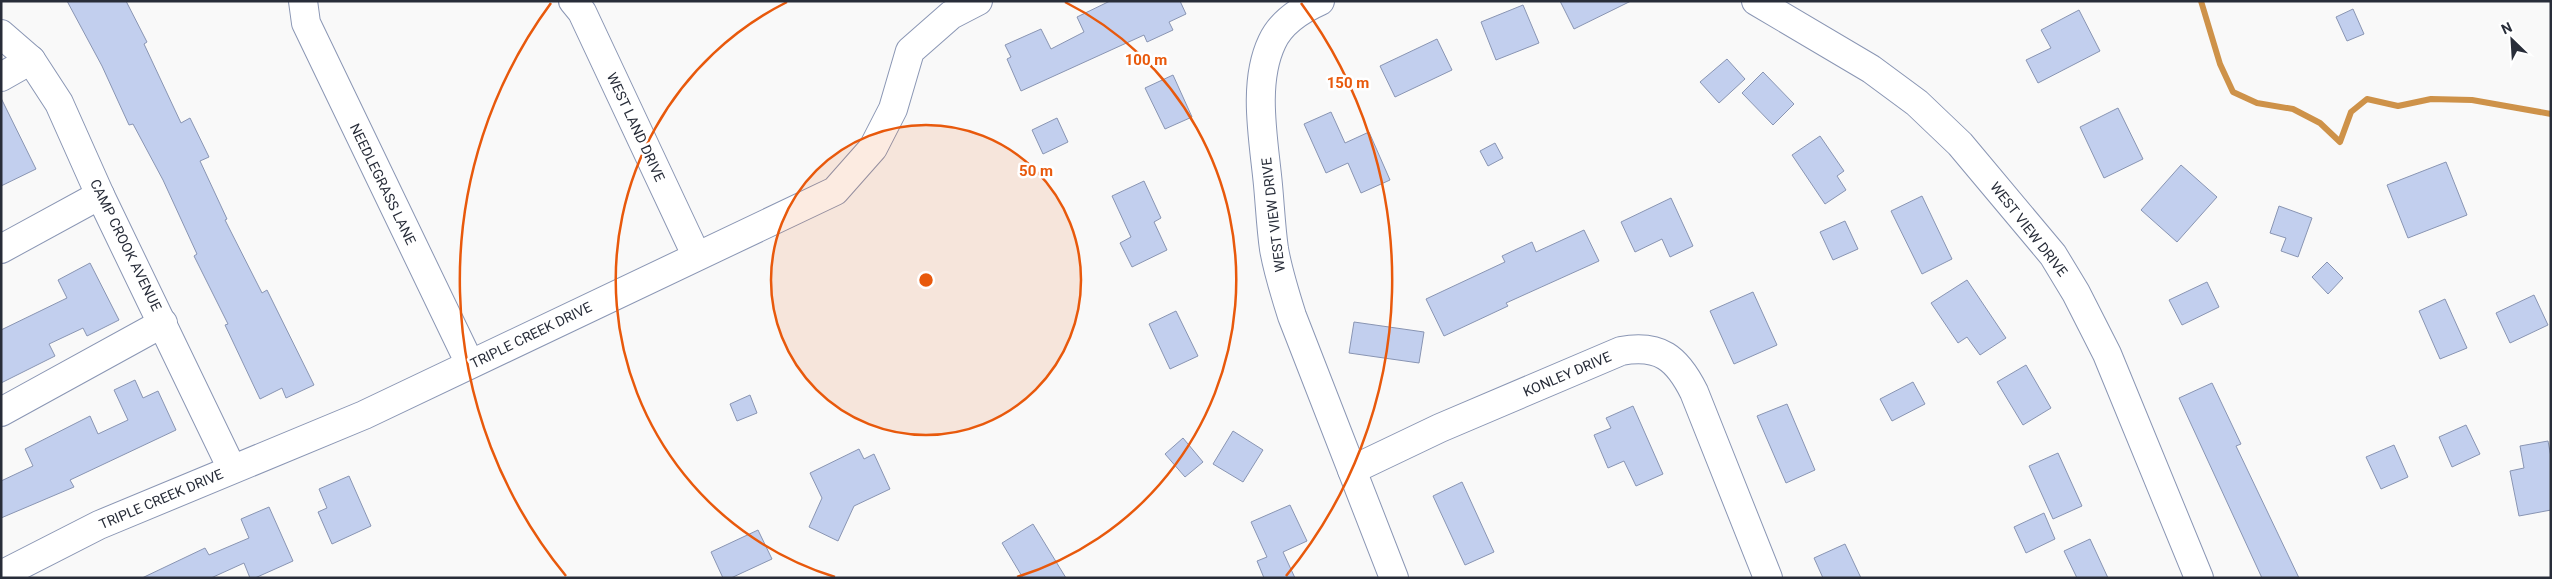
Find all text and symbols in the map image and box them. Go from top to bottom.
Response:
north arrow [2487,15,2537,65]
text: N [2499,19,2514,38]
text: 100 m [1125,51,1167,69]
street label: WEST LAND DRIVE [604,70,668,184]
text: 150 m [1327,74,1369,92]
street label: NEEDLEGRASS LANE [347,121,419,247]
street label: WEST VIEW DRIVE [1258,157,1288,273]
text: 50 m [1019,162,1053,180]
street label: CAMP CROOK AVENUE [87,177,165,313]
street label: WEST VIEW DRIVE [1987,179,2071,279]
centre of rings [917,271,935,289]
street label: TRIPLE CREEK DRIVE [468,299,594,371]
street label: KONLEY DRIVE [1521,348,1613,400]
street label: TRIPLE CREEK DRIVE [97,466,225,532]

